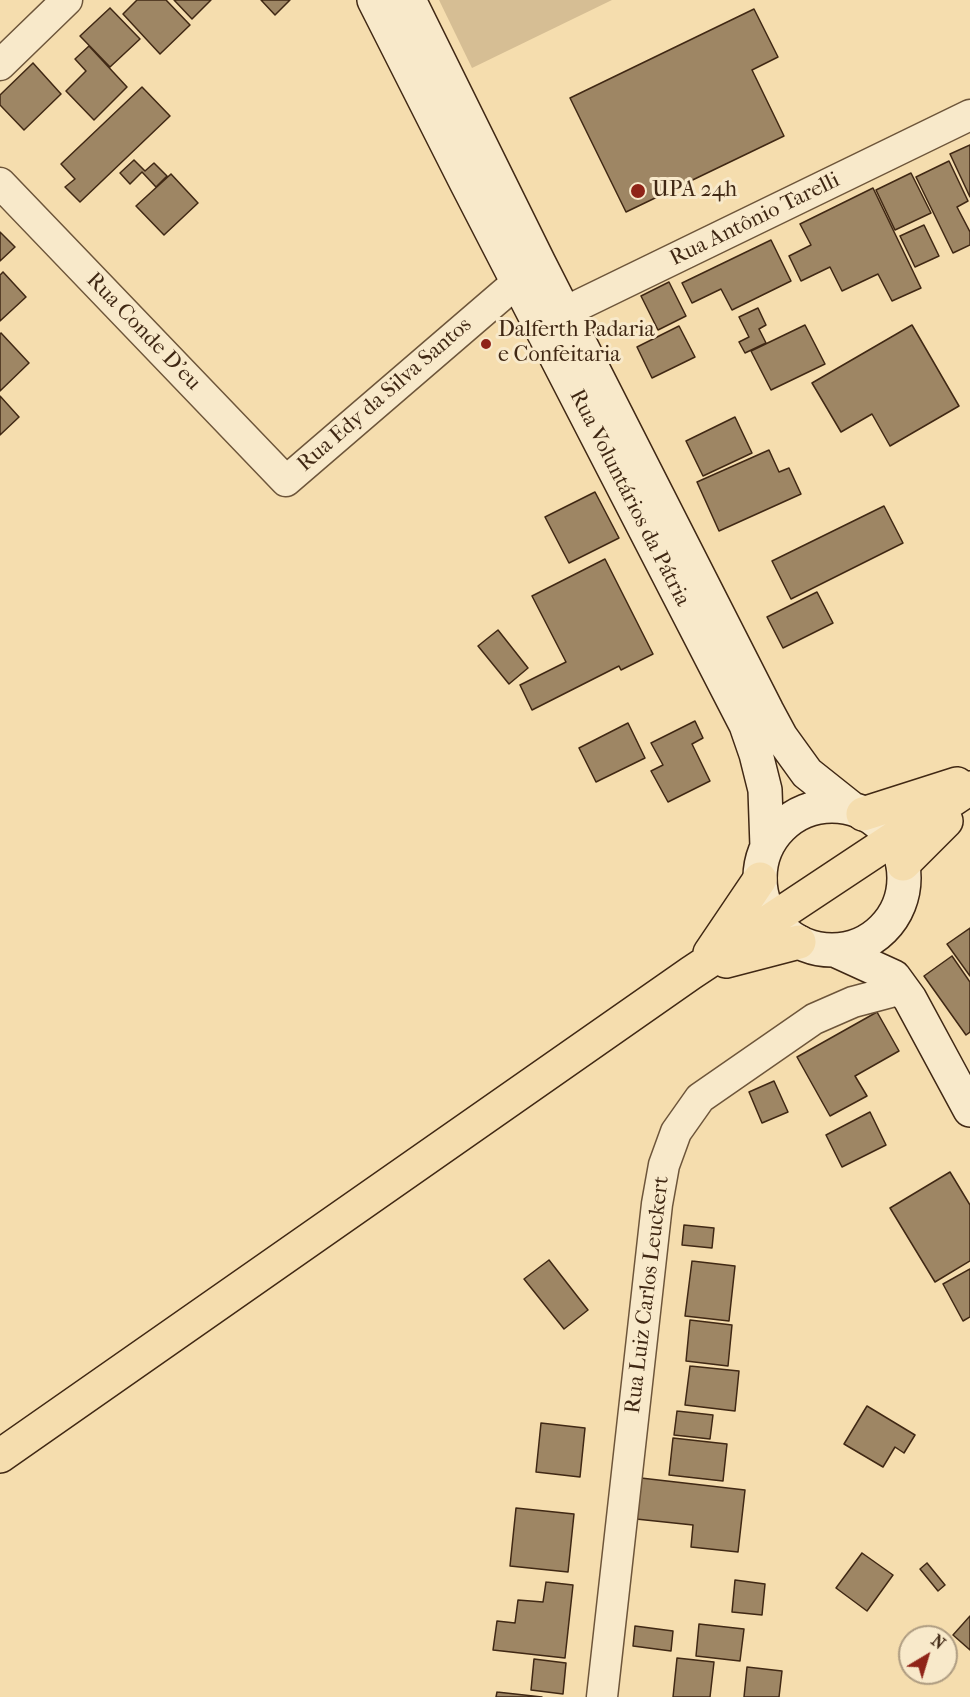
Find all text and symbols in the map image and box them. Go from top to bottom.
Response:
street label: Rua Antônio Tarelli [666,167,844,273]
place label: UPA 24h [652,178,737,204]
marker: UPA 24h [629,182,647,200]
street label: Rua Conde D'eu [80,268,206,396]
street label: Rua Edy da Silva Santos [293,312,477,478]
place label: Dalferth Padaria e Confeitaria [498,318,655,370]
marker: Dalferth Padaria e Confeitaria [479,337,493,351]
street label: Rua Voluntários da Pátria [563,385,695,611]
street label: Rua Luiz Carlos Leuckert [620,1175,676,1415]
north arrow [898,1625,958,1685]
text: N [928,1631,949,1653]

